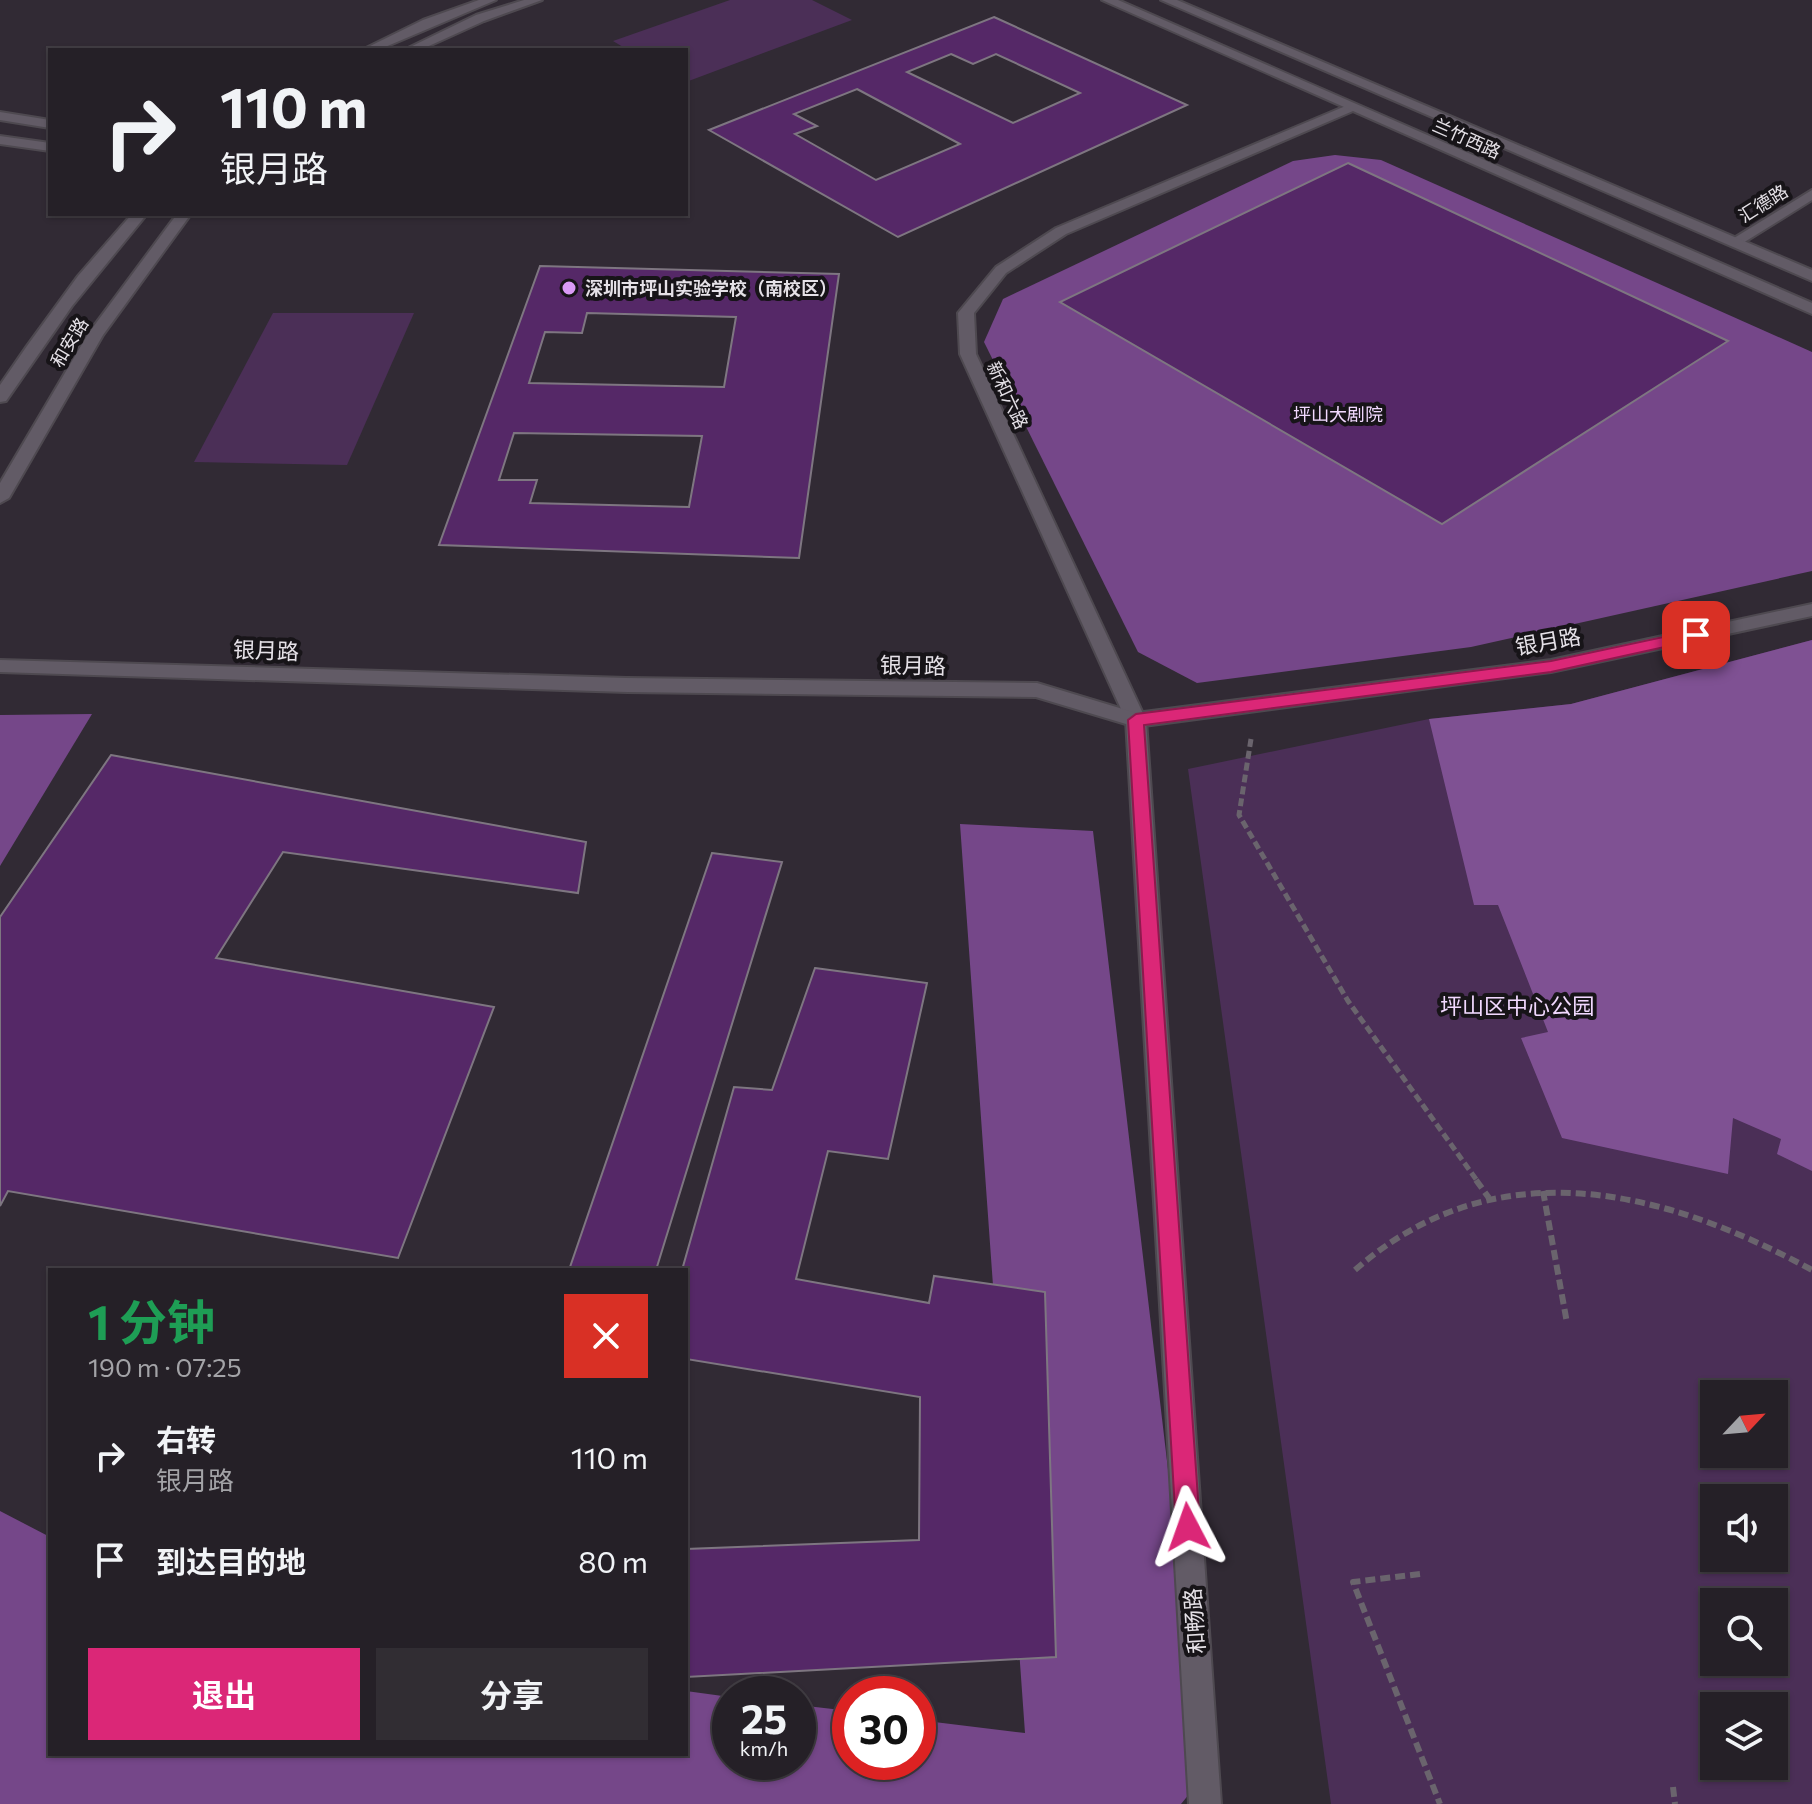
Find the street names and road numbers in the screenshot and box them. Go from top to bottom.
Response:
street label: 兰竹西路 [1430,113,1504,163]
street label: 汇德路 [1734,179,1792,227]
street label: 和安路 [46,313,92,371]
street label: 新和六路 [983,358,1033,432]
street label: 银月路 [1513,622,1583,660]
street label: 银月路 [233,635,299,665]
street label: 银月路 [880,651,946,679]
street label: 和畅路 [1178,1587,1210,1655]

